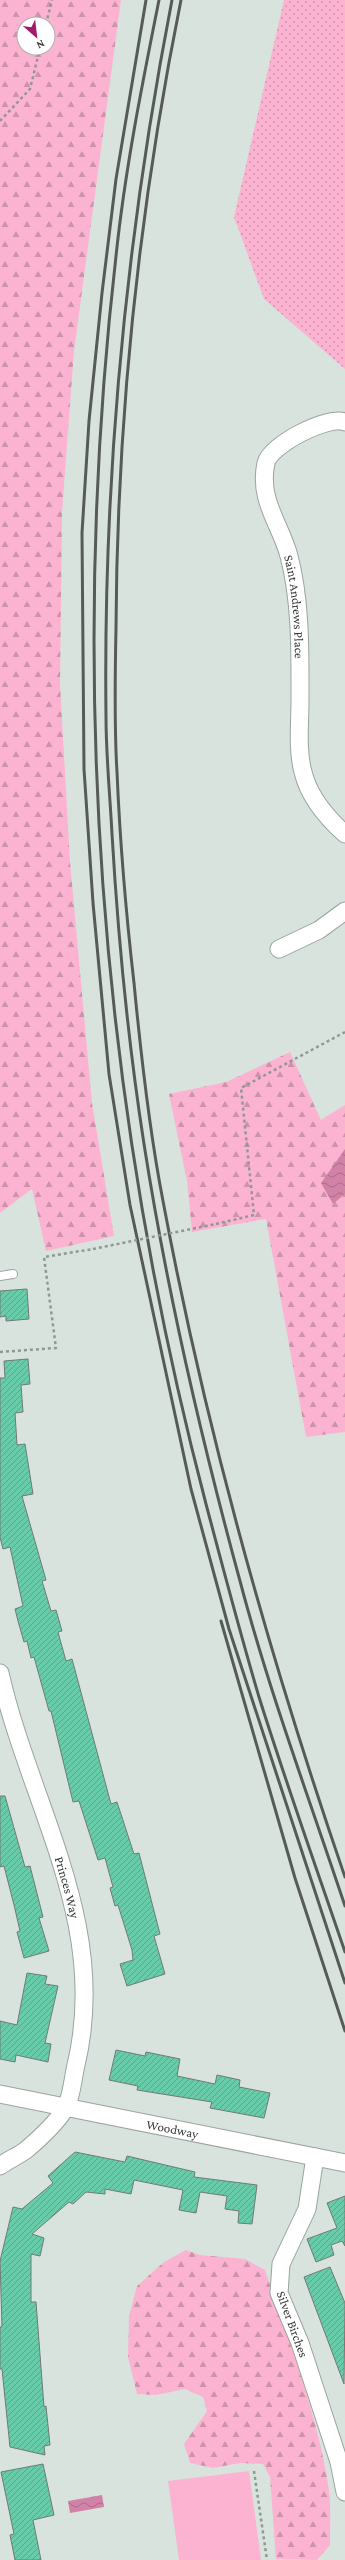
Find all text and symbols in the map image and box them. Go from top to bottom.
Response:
north arrow [16,16,56,56]
text: N [34,38,47,52]
street label: Saint Andrews Place [281,553,307,659]
street label: Princes Way [52,1855,83,1921]
street label: Woodway [145,2116,201,2142]
street label: Silver Birches [274,2289,311,2359]

